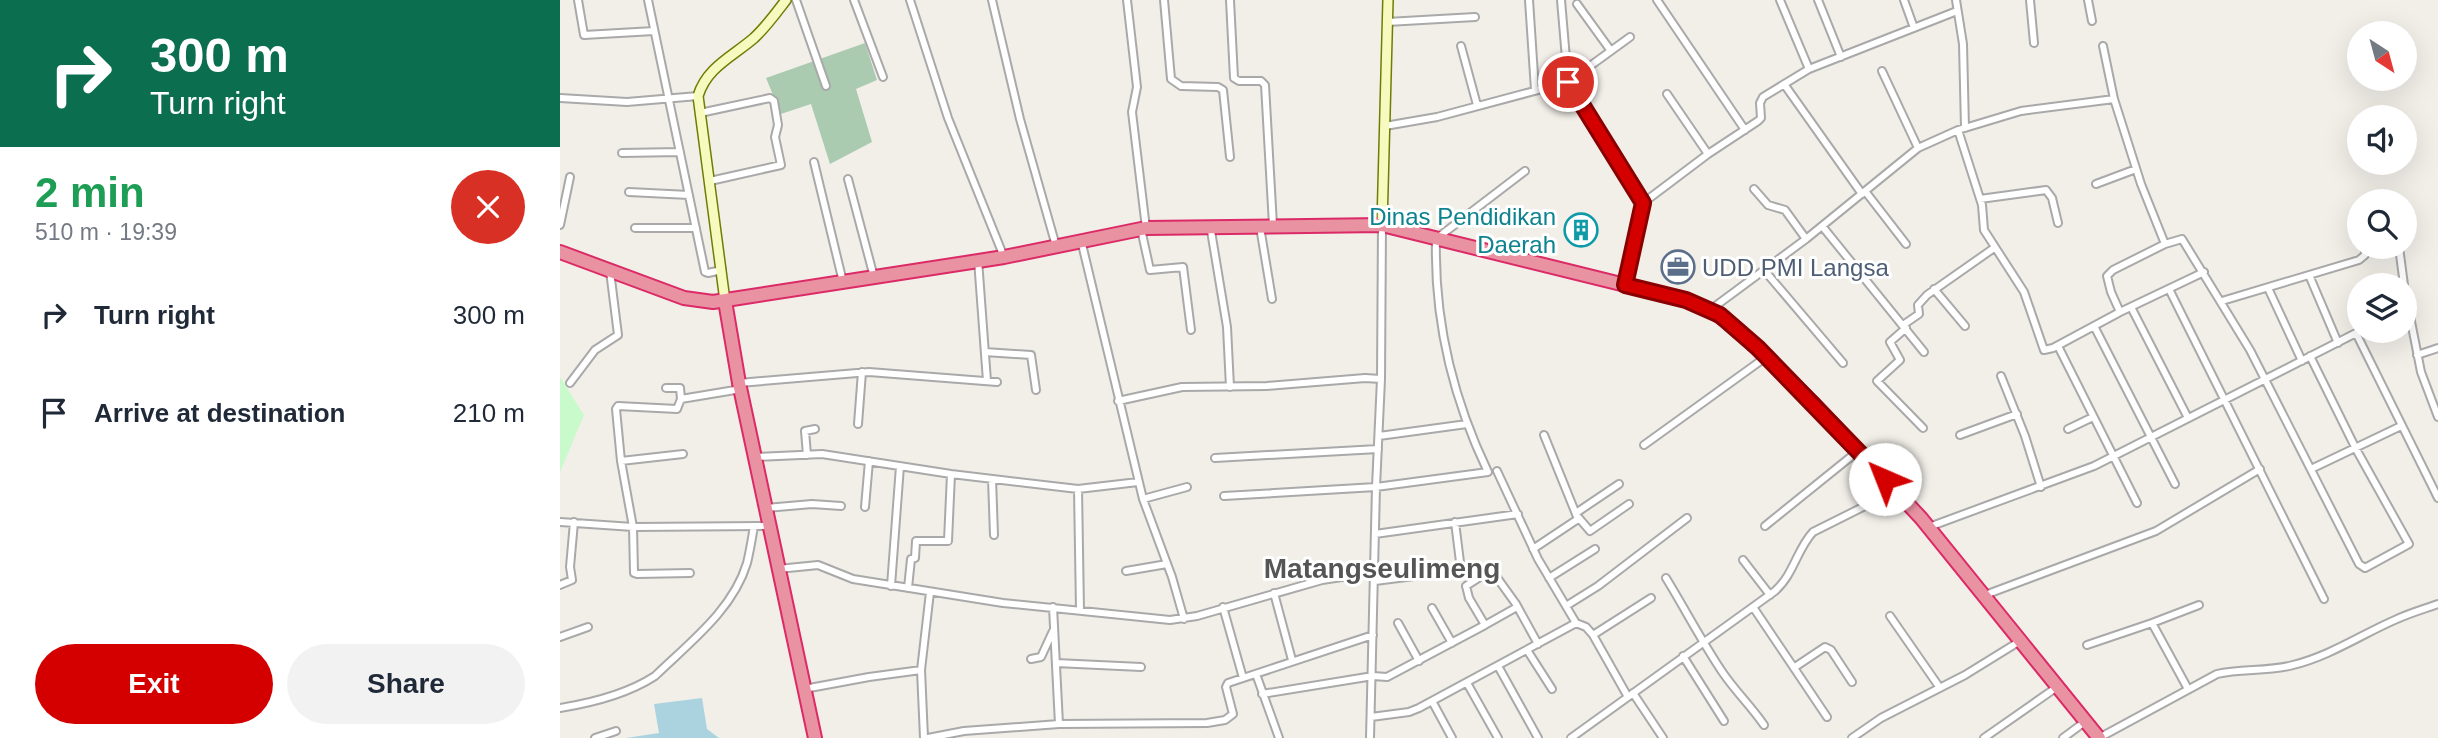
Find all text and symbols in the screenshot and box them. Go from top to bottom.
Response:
north arrow [2347,21,2417,91]
map controls [2347,21,2417,343]
icon: right [35,28,126,119]
text: 300 m [150,28,289,82]
pin [1538,52,1598,112]
icon: arrive [1549,63,1587,101]
text: Turn right [150,85,286,121]
button: sound [2347,105,2417,175]
text: 2 min [35,169,145,216]
button: close [451,170,525,244]
button: search [2347,189,2417,259]
place label: Dinas Pendidikan Daerah [1369,203,1556,258]
building icon: Dinas Pendidikan Daerah [1562,211,1600,249]
text: 510 m · 19:39 [35,219,177,245]
office icon: UDD PMI Langsa [1659,248,1697,286]
place label: UDD PMI Langsa [1702,254,1889,281]
button: layers [2347,273,2417,343]
icon: right [35,296,73,334]
text: Turn right [94,300,215,330]
text: 300 m [453,300,525,330]
icon: arrive [35,394,73,432]
text: Arrive at destination [94,398,345,428]
text: 210 m [453,398,525,428]
position arrow [1848,442,1922,516]
district label: Matangseulimeng [1264,553,1500,584]
button: Exit [35,644,273,724]
button: Share [287,644,525,724]

